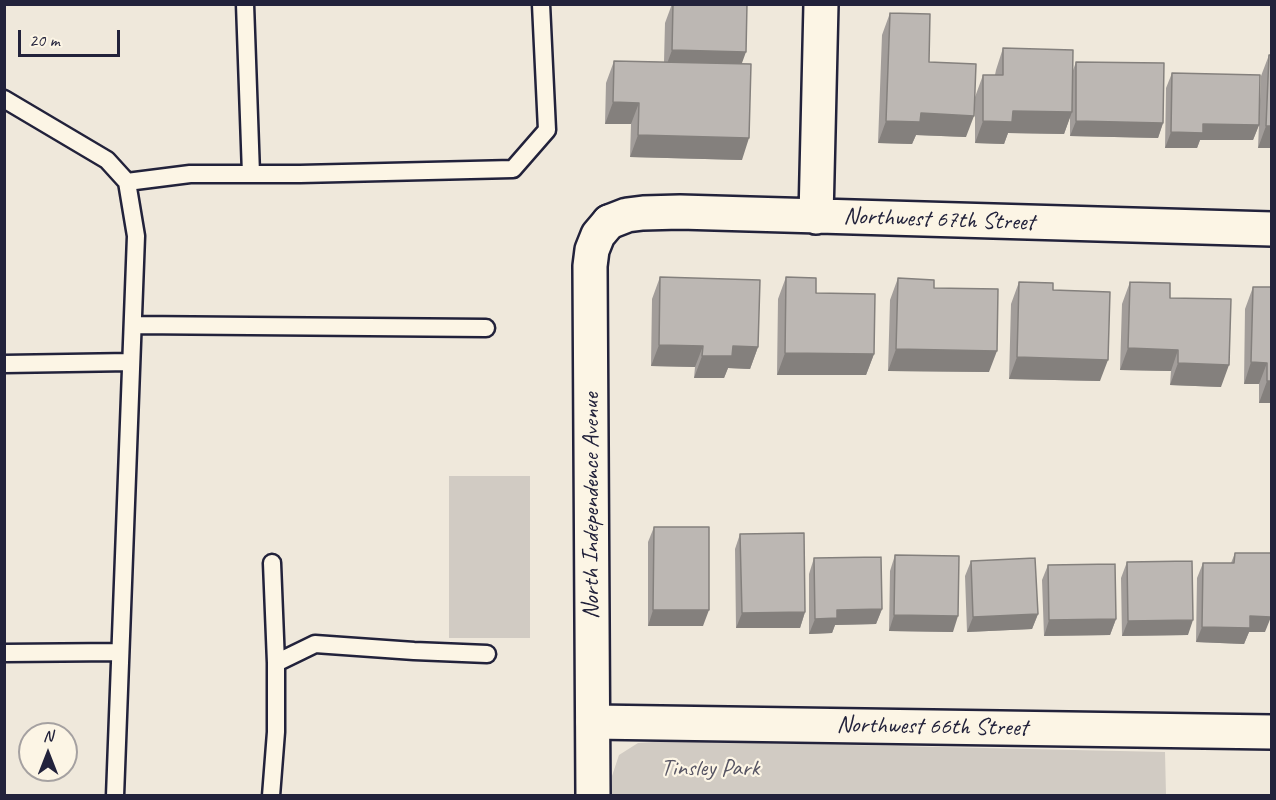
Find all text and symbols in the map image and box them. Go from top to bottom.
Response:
scale bar [21,18,123,56]
text: 20 m [29,29,60,51]
street label: Northwest 67th Street [843,202,1035,238]
street label: North Independence Avenue [578,393,606,619]
street label: Northwest 66th Street [836,711,1028,743]
north arrow [18,722,78,782]
text: N [43,726,53,746]
park label: Tinsley Park [661,755,759,783]

